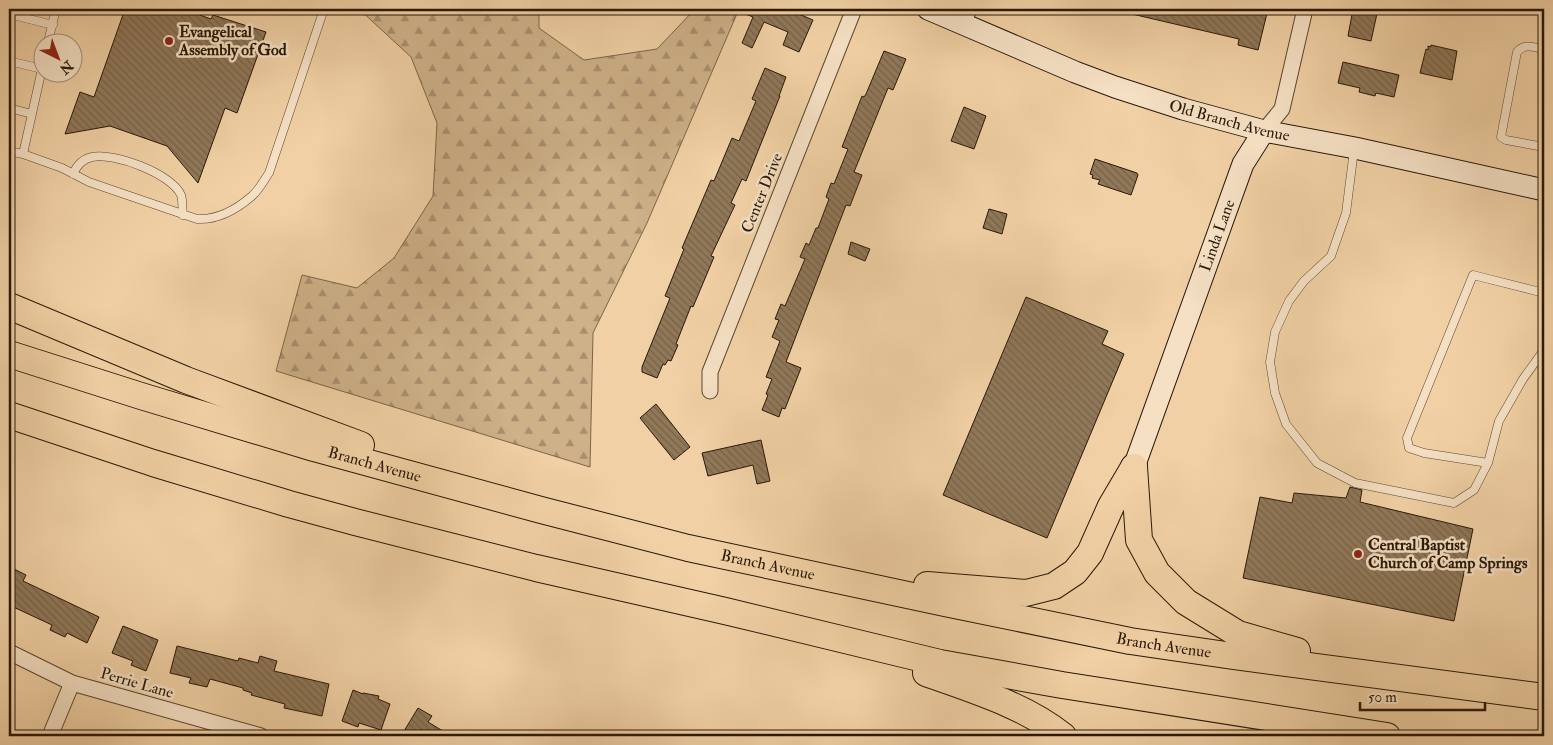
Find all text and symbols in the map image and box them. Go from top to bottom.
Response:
place label: Evangelical Assembly of God [178,22,287,61]
north arrow [32,32,82,82]
marker: Evangelical Assembly of God [163,35,175,47]
text: N [56,56,77,78]
street label: Old Branch Avenue [1166,95,1292,146]
street label: Center Drive [737,150,787,236]
street label: Linda Lane [1195,197,1239,274]
street label: Branch Avenue [326,442,424,487]
place label: Central Baptist Church of Camp Springs [1368,535,1528,574]
street label: Branch Avenue [719,545,817,585]
marker: Central Baptist Church of Camp Springs [1352,548,1364,560]
street label: Branch Avenue [1114,628,1213,663]
street label: Perrie Lane [98,663,176,703]
scale bar [1360,680,1486,712]
text: 50 m [1368,688,1397,707]

